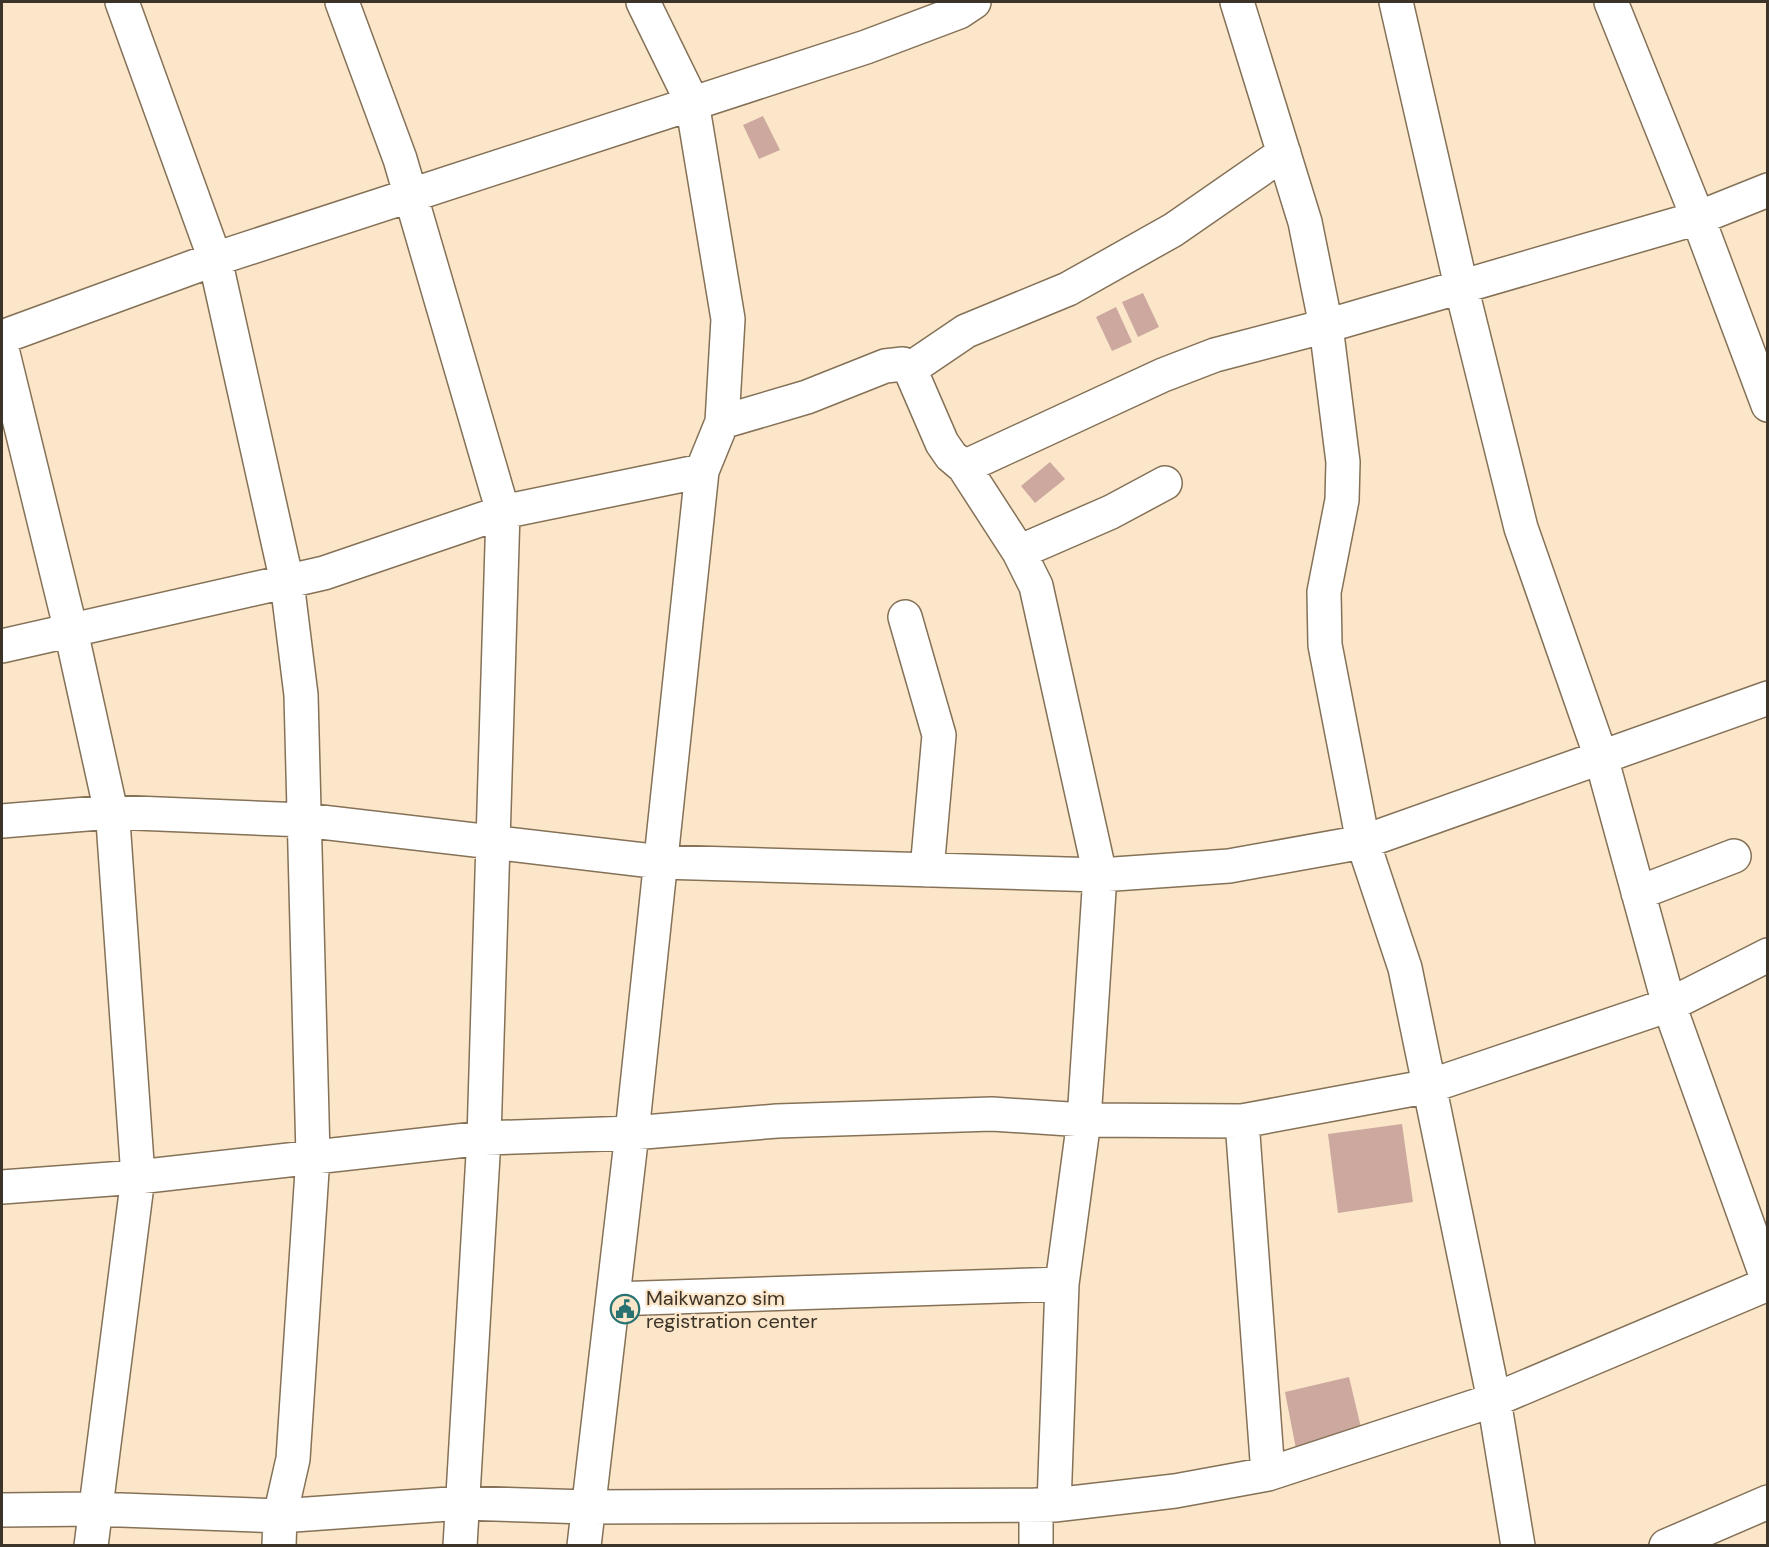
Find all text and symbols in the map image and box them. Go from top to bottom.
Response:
place label: Maikwanzo sim registration center [646,1285,818,1334]
public building icon: Maikwanzo sim registration center [609,1293,641,1325]

